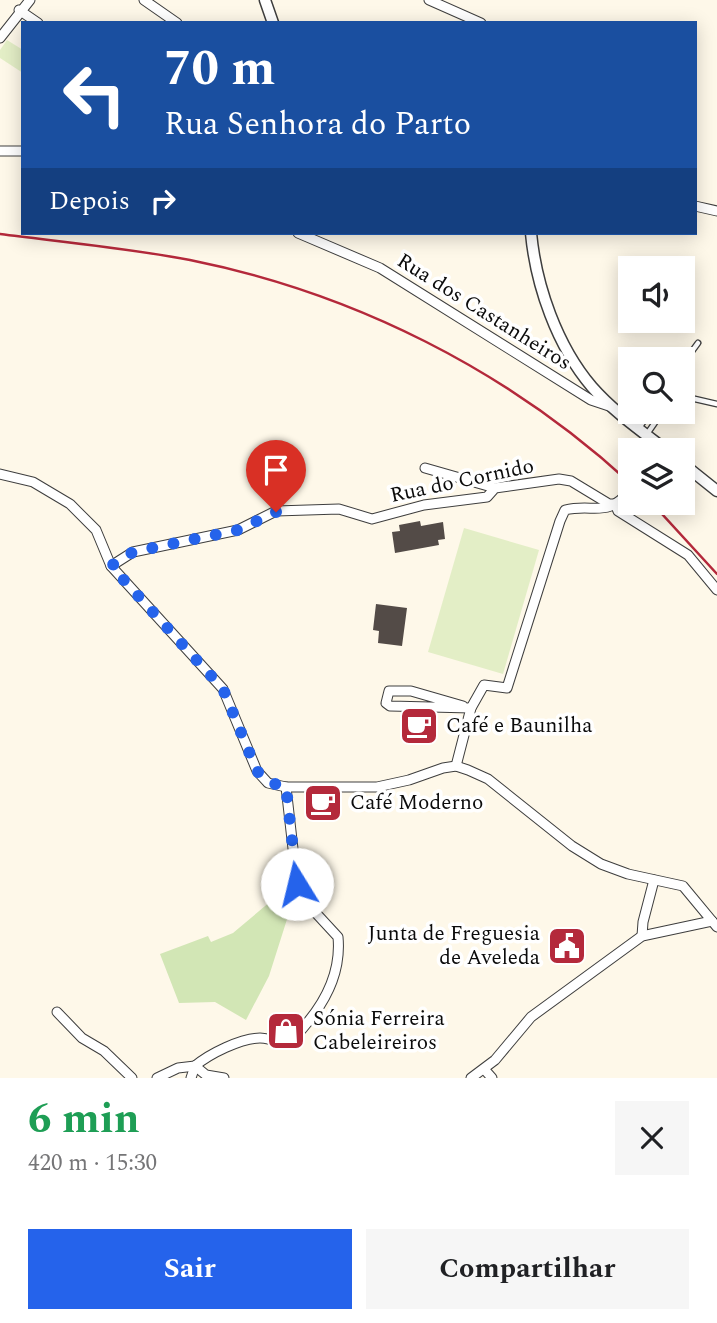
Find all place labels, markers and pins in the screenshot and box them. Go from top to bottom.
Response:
pin [246,440,306,512]
cafe icon: Café e Baunilha [398,705,440,747]
place label: Café e Baunilha [446,710,593,742]
cafe icon: Café Moderno [302,782,344,824]
place label: Café Moderno [350,787,483,819]
place label: Junta de Freguesia de Aveleda [368,918,541,974]
public building icon: Junta de Freguesia de Aveleda [546,925,588,967]
place label: Sónia Ferreira Cabeleireiros [313,1003,446,1059]
shop icon: Sónia Ferreira Cabeleireiros [265,1010,307,1052]

